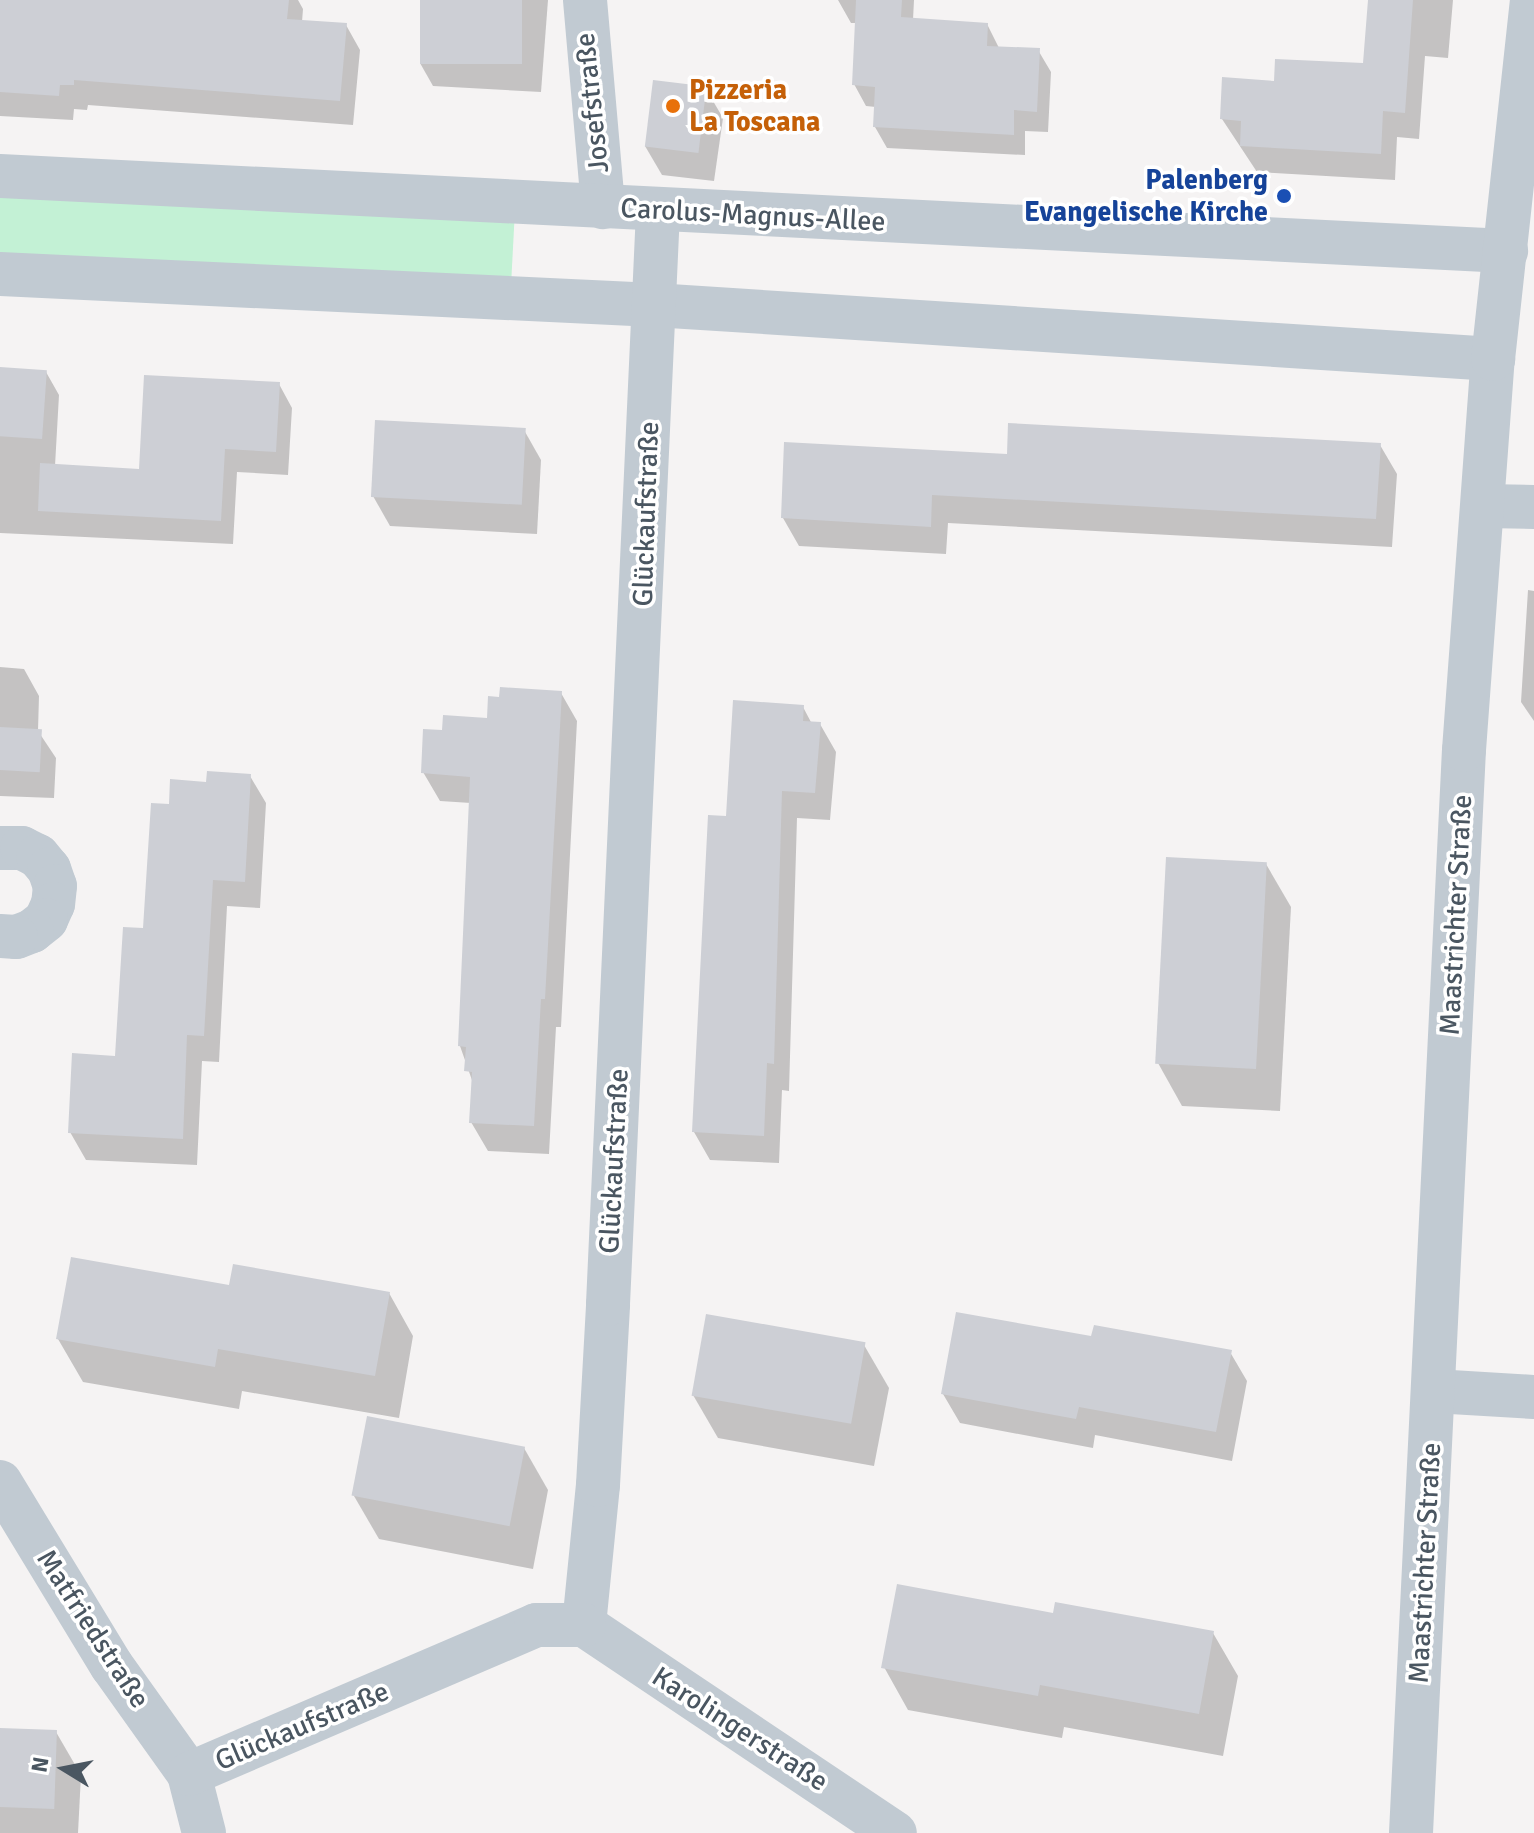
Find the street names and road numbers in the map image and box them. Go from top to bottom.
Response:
street label: Josefstraße [568,31,616,175]
street label: Carolus-Magnus-Allee [620,191,886,239]
street label: Glückaufstraße [626,421,666,607]
street label: Maastrichter Straße [1433,794,1479,1036]
street label: Glückaufstraße [592,1068,636,1254]
street label: Maastrichter Straße [1402,1442,1448,1684]
street label: Matfriedstraße [29,1544,157,1714]
street label: Karolingerstraße [646,1660,834,1798]
street label: Glückaufstraße [210,1674,394,1778]

